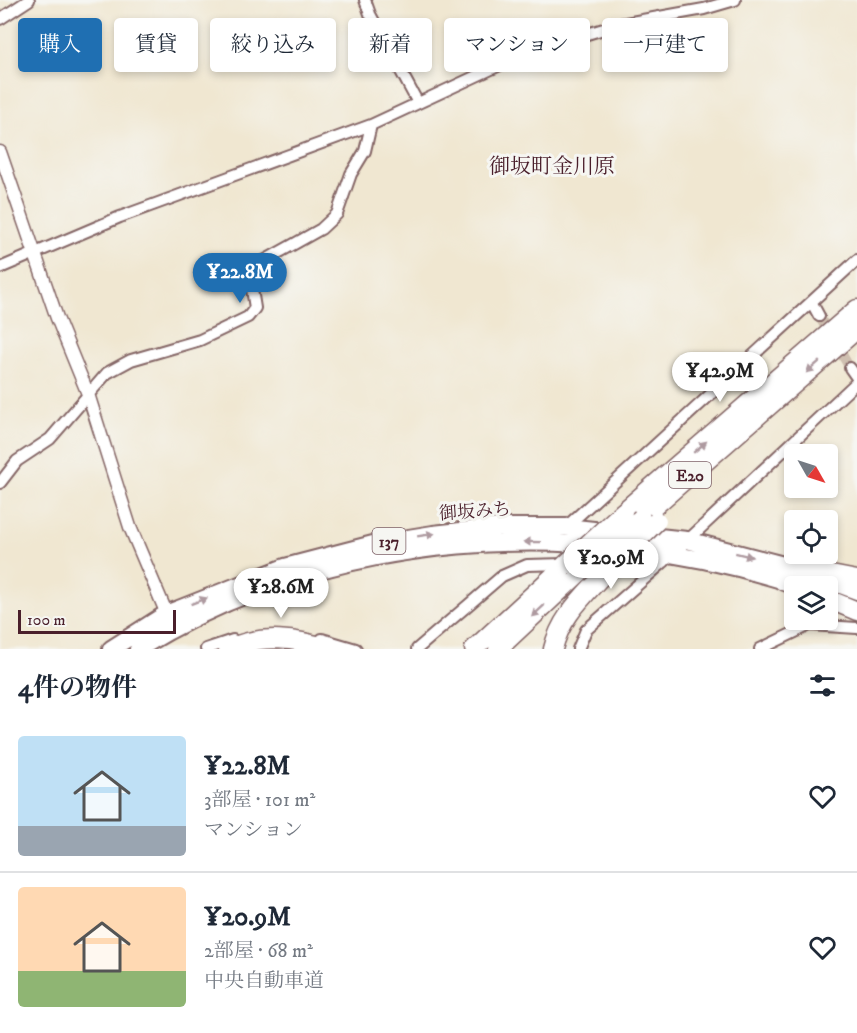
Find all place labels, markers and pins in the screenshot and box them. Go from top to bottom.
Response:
pin: ¥22.8M [191,253,289,304]
pin: ¥42.9M [671,352,769,403]
pin: ¥20.9M [562,539,660,590]
pin: ¥28.6M [232,568,330,619]

